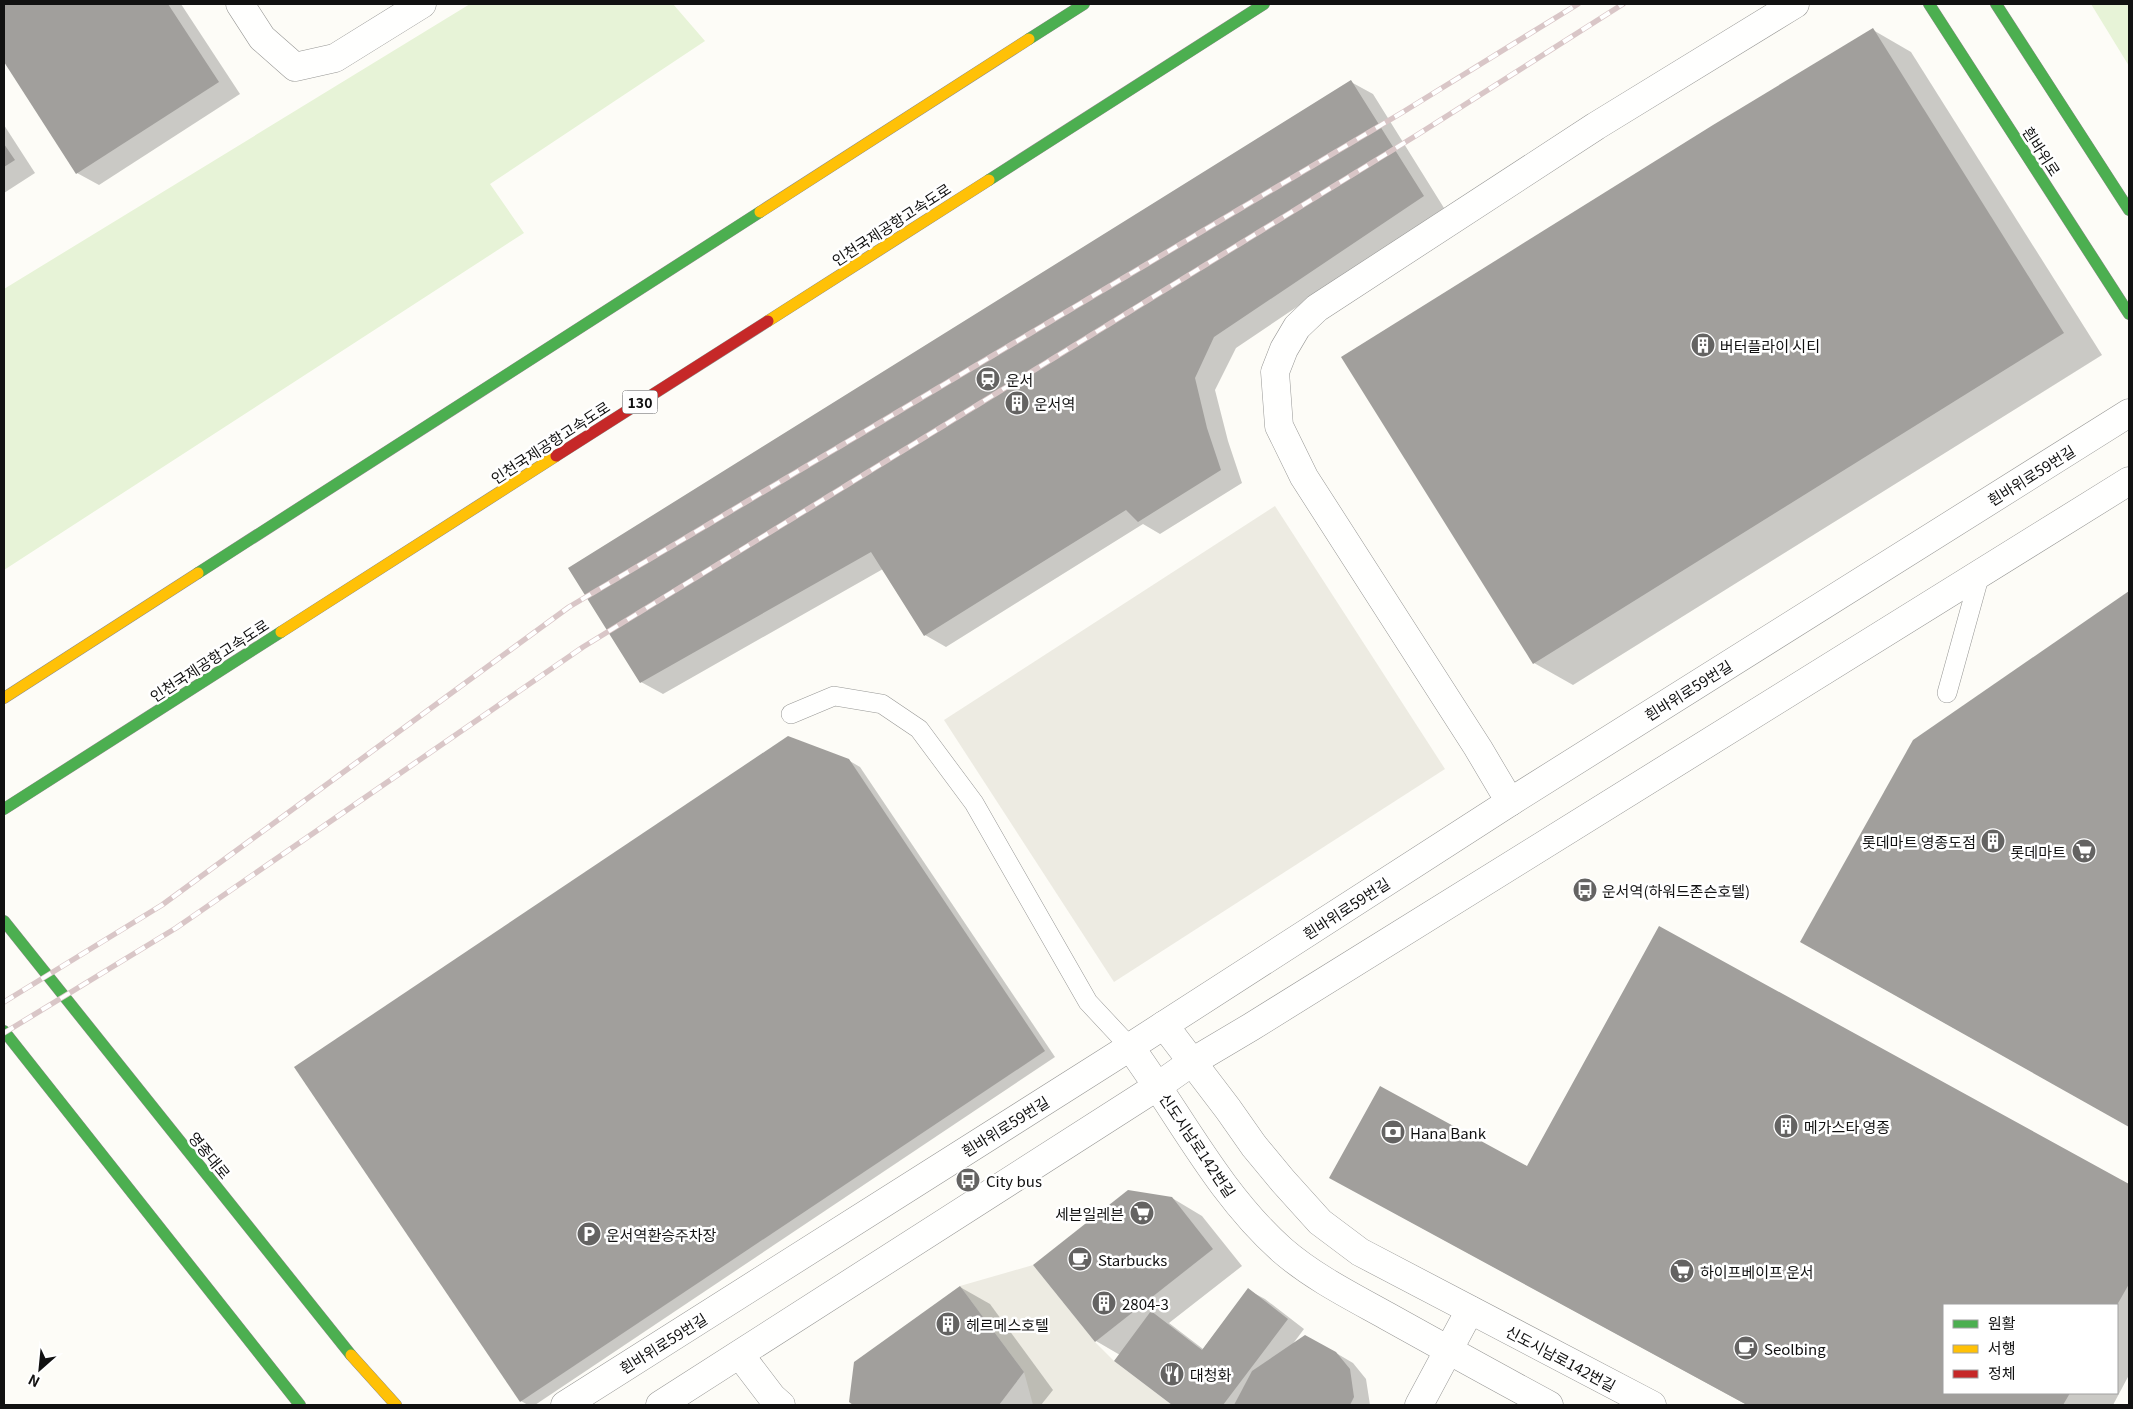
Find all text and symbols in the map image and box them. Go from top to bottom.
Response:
street label: 흰바위로 [2018,122,2066,180]
street label: 인천국제공항고속도로 [827,178,955,270]
building icon: 버터플라이 시티 [1690,332,1716,358]
place label: 버터플라이 시티 [1720,335,1820,356]
station icon: 운서 [975,366,1001,392]
place label: 운서 [1006,369,1034,390]
building icon: 운서역 [1004,390,1030,416]
road number: 130 [622,391,658,414]
place label: 운서역 [1034,393,1075,414]
street label: 인천국제공항고속도로 [486,396,614,488]
street label: 흰바위로59번길 [1983,440,2079,510]
street label: 인천국제공항고속도로 [145,614,273,706]
street label: 흰바위로59번길 [1640,655,1736,725]
building icon: 롯데마트 영종도점 [1980,828,2006,854]
place label: 롯데마트 영종도점 [1862,831,1976,852]
supermarket icon: 롯데마트 [2071,838,2097,864]
place label: 롯데마트 [2011,841,2066,862]
street label: 흰바위로59번길 [1299,872,1393,944]
bus stop icon: 운서역(하워드존슨호텔) [1572,877,1598,903]
place label: 운서역(하워드존슨호텔) [1602,880,1750,901]
street label: 신도시남로142번길 [1155,1089,1241,1201]
street label: 흰바위로59번길 [957,1091,1053,1161]
building icon: 메가스타 영종 [1773,1113,1799,1139]
place label: 메가스타 영종 [1804,1116,1890,1137]
bank icon: Hana Bank [1380,1119,1406,1145]
place label: Hana Bank [1410,1122,1487,1143]
street label: 영종대로 [184,1127,236,1183]
bus stop icon: City bus [955,1167,981,1193]
place label: City bus [986,1170,1042,1191]
supermarket icon: 세븐일레븐 [1129,1200,1155,1226]
place label: 세븐일레븐 [1055,1203,1124,1224]
parking icon: 운서역환승주차장 [576,1221,602,1247]
place label: 운서역환승주차장 [606,1224,717,1245]
cafe icon: Starbucks [1067,1246,1093,1272]
place label: Starbucks [1098,1249,1167,1270]
supermarket icon: 하이프베이프 운서 [1669,1258,1695,1284]
place label: 하이프베이프 운서 [1700,1261,1814,1282]
building icon: 2804-3 [1091,1290,1117,1316]
place label: 2804-3 [1122,1293,1169,1314]
legend [1943,1304,2118,1394]
street label: 흰바위로59번길 [615,1308,711,1378]
building icon: 헤르메스호텔 [935,1311,961,1337]
text: 원활 [1988,1312,2016,1333]
place label: 헤르메스호텔 [966,1314,1049,1335]
street label: 신도시남로142번길 [1502,1320,1620,1396]
cafe icon: Seolbing [1733,1335,1759,1361]
text: 서행 [1988,1337,2016,1358]
place label: Seolbing [1764,1338,1826,1359]
north arrow [15,1344,65,1394]
restaurant icon: 대청화 [1159,1361,1185,1387]
text: 정체 [1988,1362,2016,1383]
place label: 대청화 [1190,1364,1232,1385]
text: N [24,1370,43,1393]

